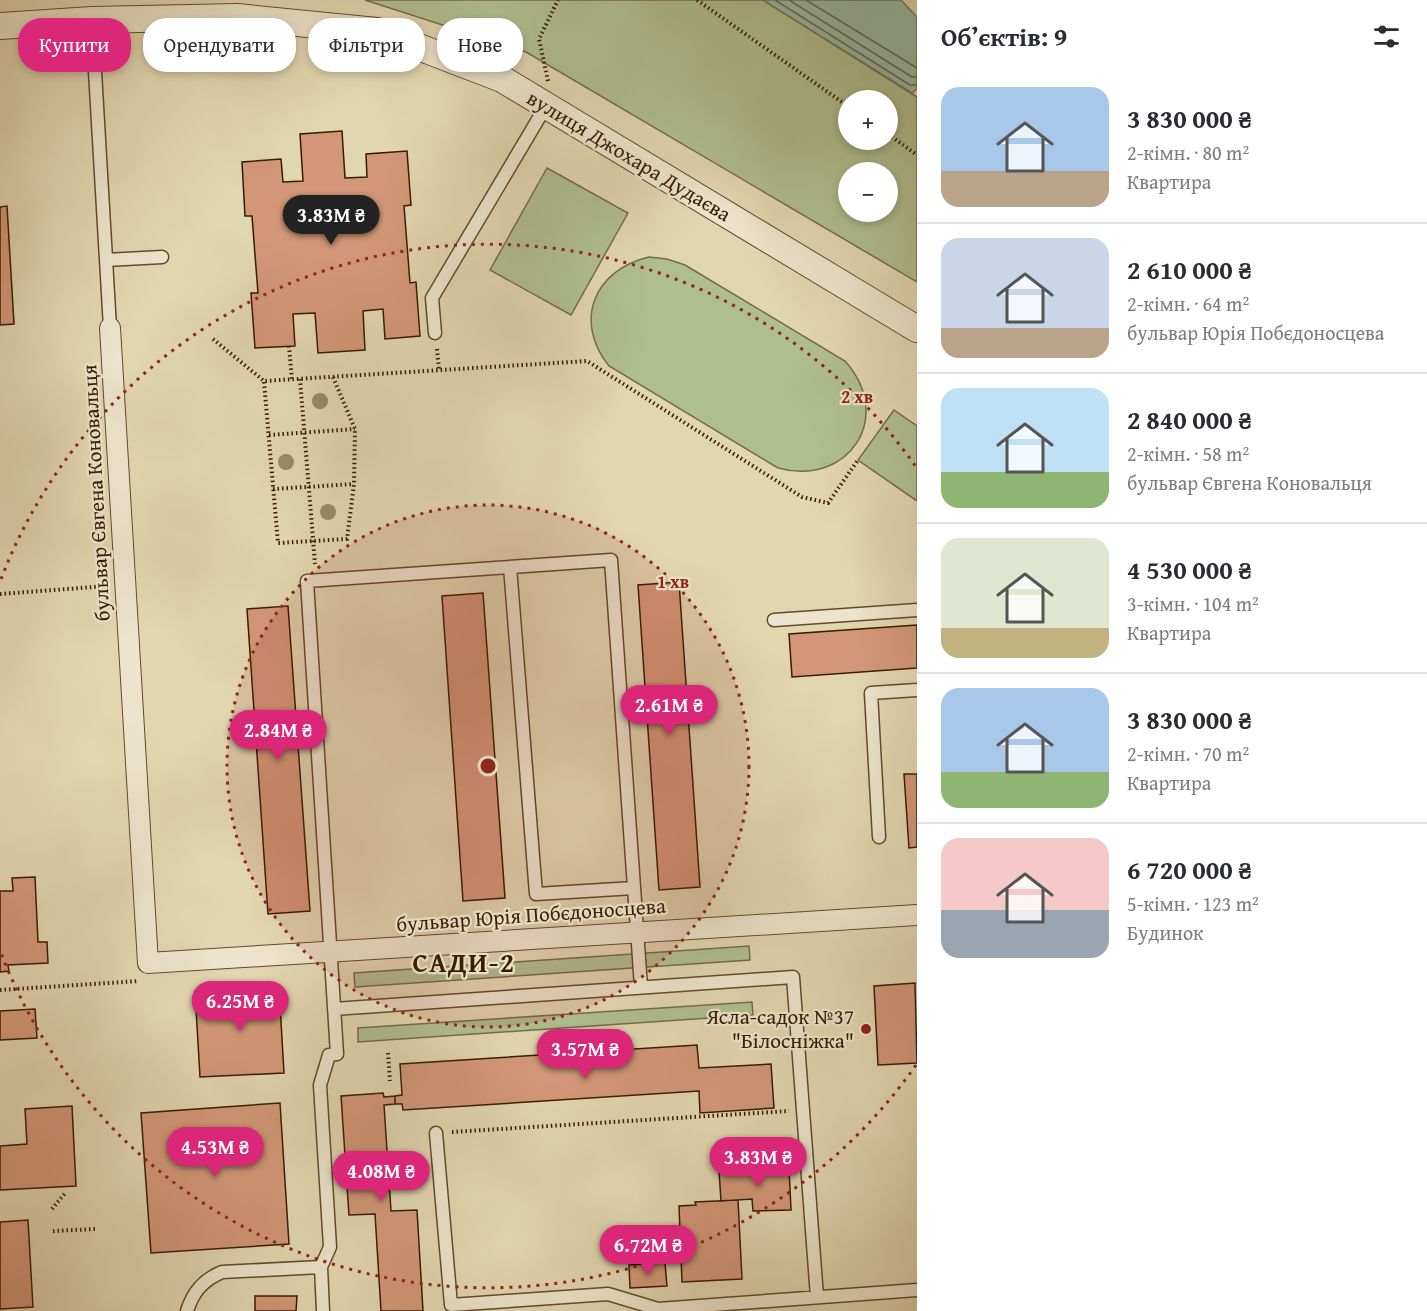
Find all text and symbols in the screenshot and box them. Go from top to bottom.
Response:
text: Об’єктів: 9 [941,17,1067,56]
chip: Купити [18,18,131,72]
chip: Орендувати [143,18,296,72]
chip: Фільтри [308,18,425,72]
chip: Нове [437,18,523,72]
icon: filters [1370,20,1403,53]
street label: вулиця Джохара Дудаєва [521,82,737,229]
map controls [838,90,898,222]
button: + [838,90,898,150]
text: 3 830 000 ₴ [1127,99,1252,138]
icon: home [989,111,1061,183]
text: 2-кімн. · 80 m² [1127,138,1249,167]
button: − [838,162,898,222]
text: Квартира [1127,167,1211,196]
pin: 3.83M ₴ [276,195,386,246]
text: 3.83M ₴ [297,200,365,229]
text: 2 610 000 ₴ [1127,250,1252,289]
icon: home [989,262,1061,334]
text: 2-кімн. · 64 m² [1127,289,1249,318]
text: бульвар Юрія Побєдоносцева [1127,318,1384,347]
street label: бульвар Євгена Коновальця [73,363,118,622]
text: 2 хв [841,383,873,410]
text: 2 840 000 ₴ [1127,400,1252,439]
icon: home [989,412,1061,484]
text: 2-кімн. · 58 m² [1127,439,1249,468]
text: бульвар Євгена Коновальця [1127,468,1372,497]
text: 4 530 000 ₴ [1127,550,1252,589]
icon: home [989,562,1061,634]
text: 1 хв [657,568,689,595]
text: 3-кімн. · 104 m² [1127,589,1259,618]
text: Квартира [1127,618,1211,647]
pin: 2.61M ₴ [614,685,724,736]
text: 2.61M ₴ [635,690,703,719]
text: 3 830 000 ₴ [1127,700,1252,739]
pin: 2.84M ₴ [223,710,333,761]
icon: home [989,712,1061,784]
text: 2.84M ₴ [244,715,312,744]
text: 2-кімн. · 70 m² [1127,739,1249,768]
centre of rings [478,756,498,776]
text: Квартира [1127,768,1211,797]
text: 6 720 000 ₴ [1127,850,1252,889]
icon: home [989,862,1061,934]
text: 5-кімн. · 123 m² [1127,889,1259,918]
street label: бульвар Юрія Побєдоносцева [395,890,667,939]
text: Будинок [1127,918,1204,947]
district label: САДИ-2 [412,942,516,982]
pin: 6.25M ₴ [185,981,295,1032]
text: 6.25M ₴ [206,986,274,1015]
place label: Ясла-садок №37 "Білосніжка" [705,1001,854,1056]
marker: Ясла-садок №37 "Білосніжка" [859,1022,873,1036]
pin: 3.57M ₴ [530,1029,640,1080]
text: 3.57M ₴ [551,1034,619,1063]
pin: 4.53M ₴ [160,1127,270,1178]
text: 4.53M ₴ [181,1132,249,1161]
pin: 3.83M ₴ [703,1137,813,1188]
text: 3.83M ₴ [724,1142,792,1171]
pin: 4.08M ₴ [326,1151,436,1202]
text: 4.08M ₴ [347,1156,415,1185]
pin: 6.72M ₴ [593,1225,703,1276]
text: 6.72M ₴ [614,1230,682,1259]

